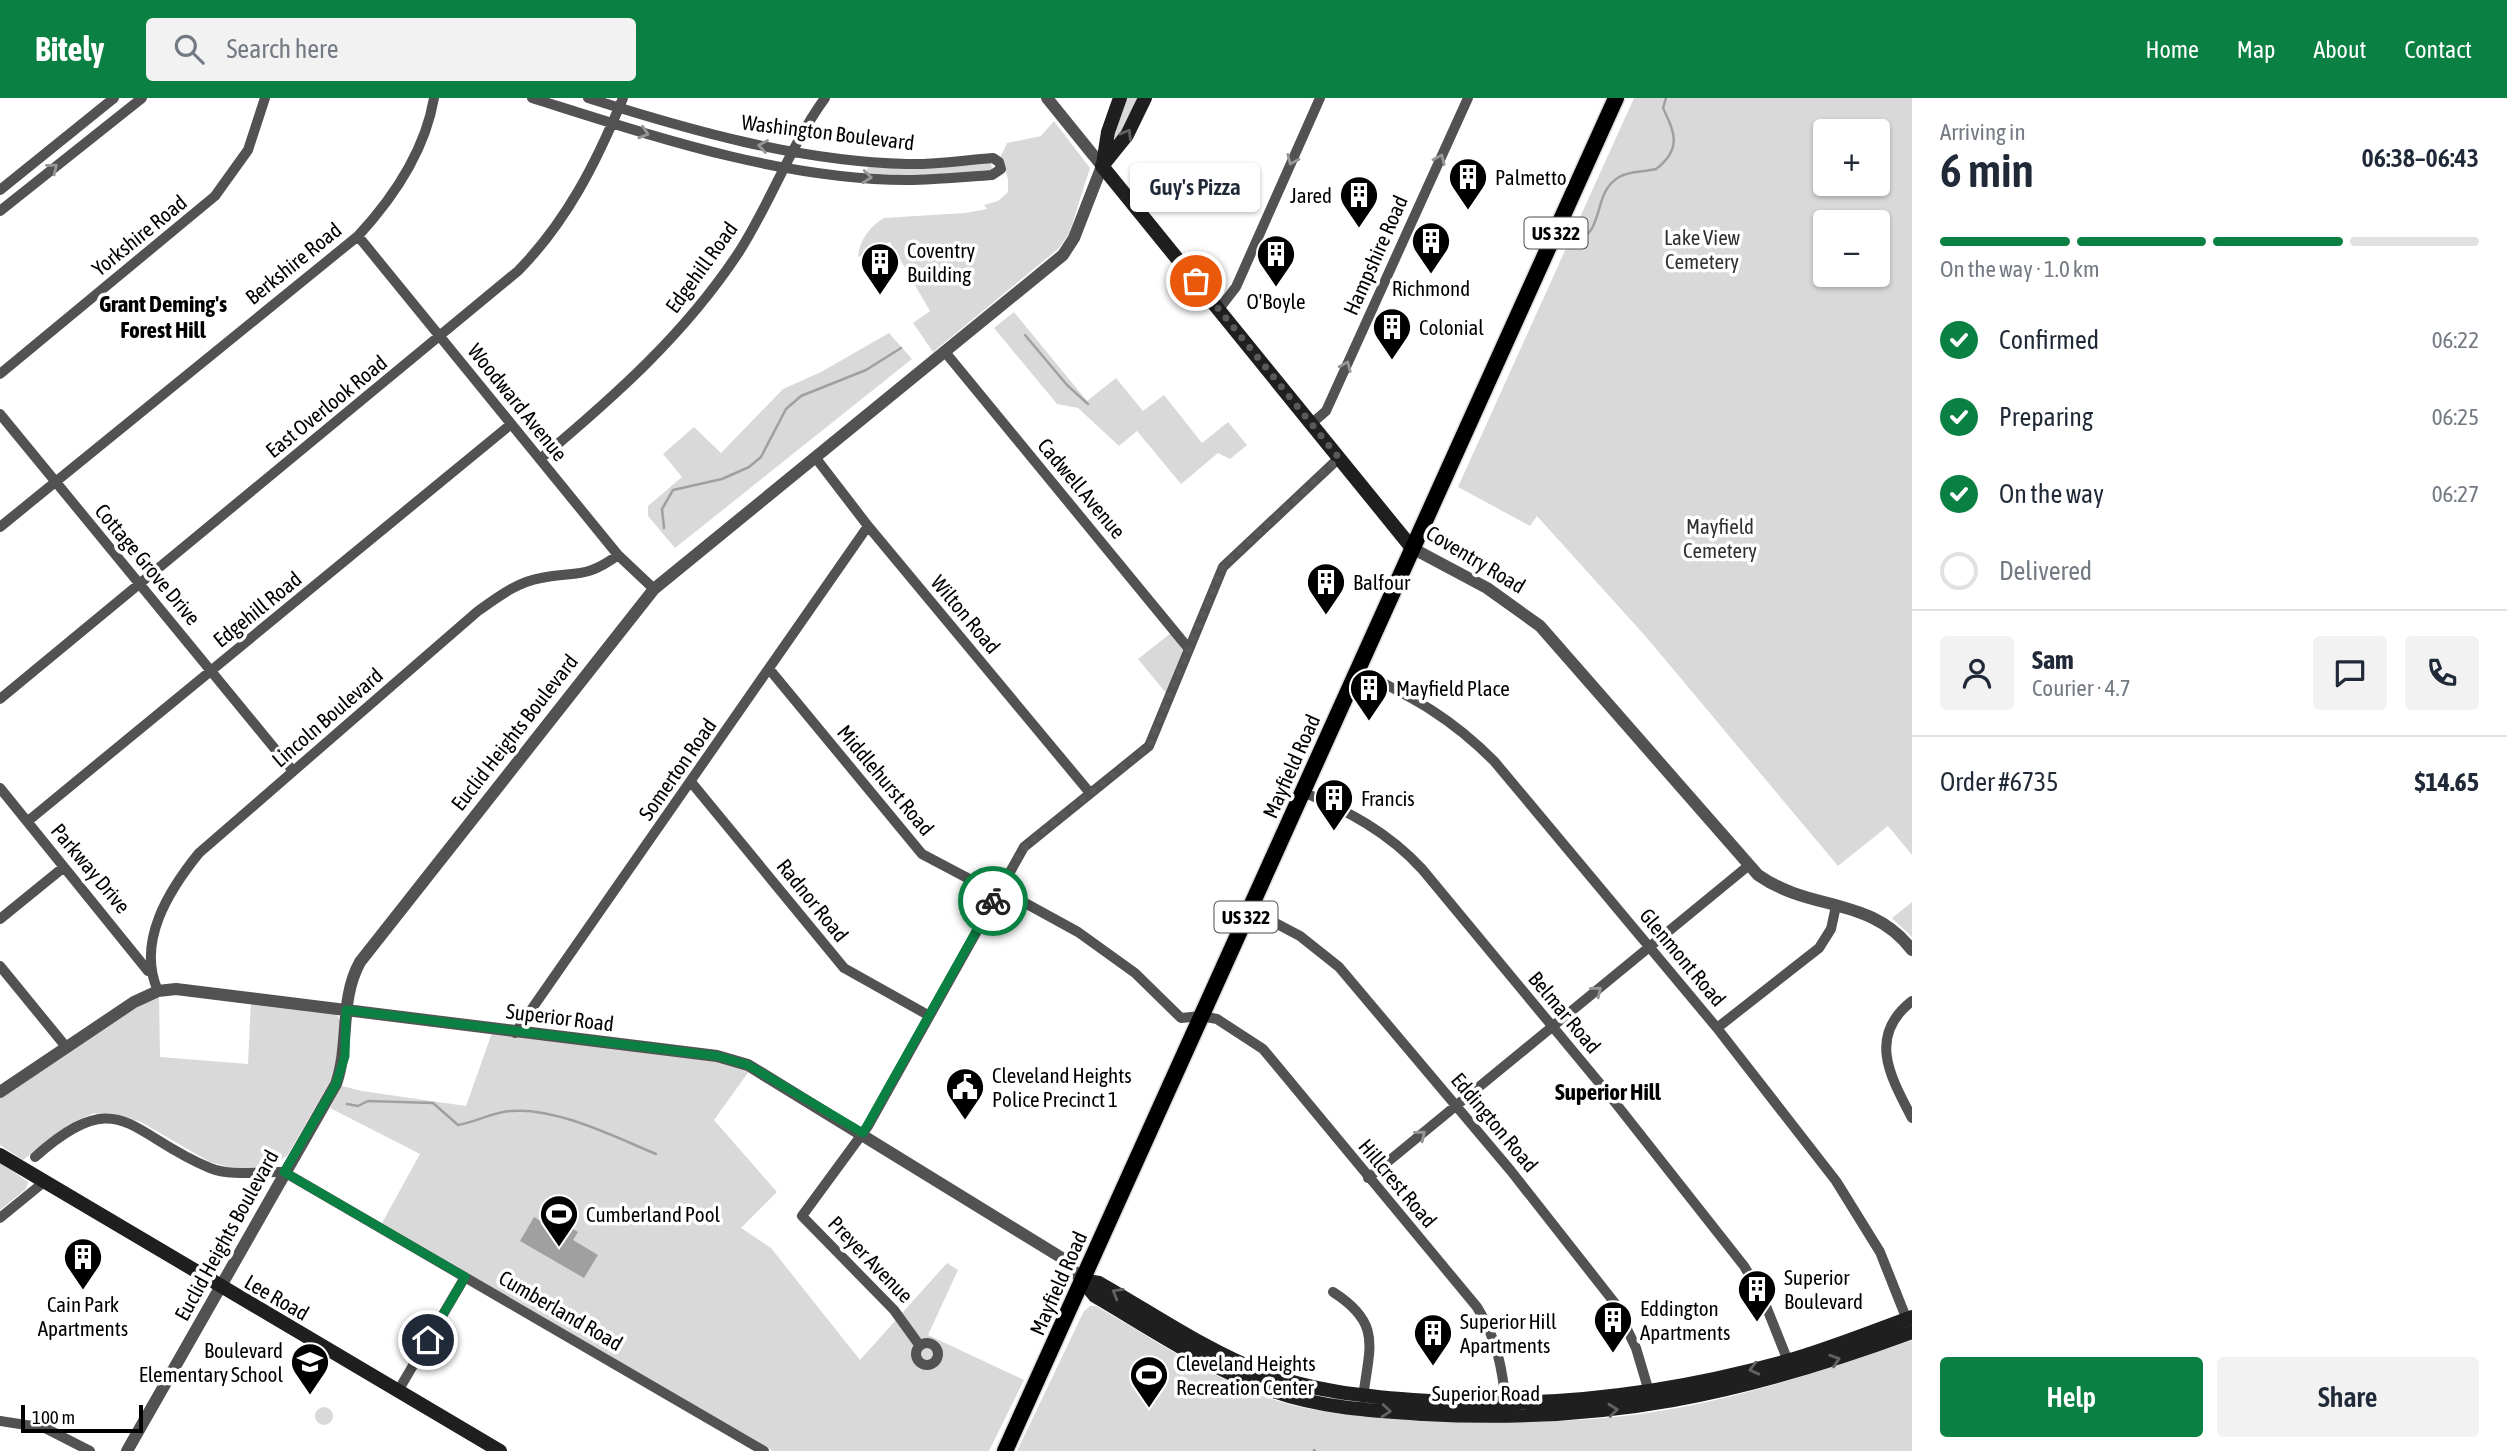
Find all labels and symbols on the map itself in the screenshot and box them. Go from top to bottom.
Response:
street label: Washington Boulevard [740,110,916,154]
one-way arrow [638,125,650,140]
one-way arrow [1119,128,1132,141]
one-way arrow [757,139,769,154]
one-way arrow [1286,153,1300,165]
one-way arrow [1432,154,1446,166]
building icon: Palmetto [1447,156,1489,211]
callout: Guy's Pizza [1131,162,1261,211]
one-way arrow [44,164,57,176]
place label: Palmetto [1495,165,1567,189]
one-way arrow [862,169,873,184]
building icon: Jared [1338,174,1380,229]
place label: Jared [1290,183,1332,207]
street label: Yorkshire Road [87,190,191,280]
street label: Hampshire Road [1338,192,1412,318]
street label: Berkshire Road [240,217,346,309]
street label: Edgehill Road [660,217,742,317]
road number: US 322 [1524,217,1588,248]
building icon: Richmond [1410,220,1452,275]
park label: Lake View Cemetery [1664,225,1741,273]
building icon: O'Boyle [1255,233,1297,288]
place label: Coventry Building [907,238,976,286]
building icon: Coventry Building [859,241,901,296]
pin [1166,251,1226,311]
place label: Richmond [1392,276,1470,300]
place label: O'Boyle [1247,289,1305,313]
district label: Grant Deming's Forest Hill [99,291,227,343]
building icon: Colonial [1371,306,1413,361]
place label: Colonial [1419,315,1484,339]
street label: Woodward Avenue [464,339,572,465]
street label: East Overlook Road [261,350,391,462]
one-way arrow [1338,361,1352,374]
street label: Cadwell Avenue [1033,433,1131,543]
street label: Cottage Grove Drive [90,499,206,629]
park label: Mayfield Cemetery [1683,514,1757,562]
street label: Coventry Road [1422,520,1530,598]
building icon: Balfour [1305,561,1347,616]
street label: Edgehill Road [208,566,306,652]
street label: Wilton Road [926,570,1006,658]
place label: Balfour [1353,570,1411,594]
street label: Euclid Heights Boulevard [446,649,582,815]
street label: Lincoln Boulevard [267,663,387,771]
building icon: Mayfield Place [1348,667,1390,722]
place label: Mayfield Place [1396,676,1510,700]
street label: Mayfield Road [1257,710,1325,822]
street label: Somerton Road [633,714,721,824]
street label: Middlehurst Road [833,720,939,840]
building icon: Francis [1313,777,1355,832]
place label: Francis [1361,786,1415,810]
street label: Parkway Drive [47,818,135,918]
street label: Radnor Road [772,854,854,946]
courier [958,866,1028,936]
road number: US 322 [1214,902,1278,932]
street label: Glenmont Road [1635,903,1731,1011]
street label: Belmar Road [1524,966,1606,1058]
one-way arrow [1589,986,1601,999]
street label: Superior Road [505,998,615,1036]
place label: Cleveland Heights Police Precinct 1 [992,1063,1132,1111]
public building icon: Cleveland Heights Police Precinct 1 [944,1066,986,1121]
street label: Eddington Road [1447,1068,1543,1176]
district label: Superior Hill [1555,1079,1662,1105]
one-way arrow [1413,1131,1426,1143]
street label: Hillcrest Road [1354,1134,1442,1232]
street label: Euclid Heights Boulevard [169,1146,283,1324]
sports icon: Cumberland Pool [538,1193,580,1248]
place label: Cumberland Pool [586,1202,721,1226]
street label: Preyer Avenue [824,1211,918,1307]
street label: Mayfield Road [1024,1227,1092,1339]
building icon: Cain Park Apartments [62,1236,104,1291]
street label: Cumberland Road [495,1265,627,1355]
place label: Superior Boulevard [1784,1265,1863,1313]
building icon: Superior Boulevard [1736,1268,1778,1323]
street label: Lee Road [241,1269,313,1325]
one-way arrow [1112,1288,1124,1301]
place label: Cain Park Apartments [38,1292,128,1340]
place label: Eddington Apartments [1640,1296,1730,1344]
building icon: Eddington Apartments [1592,1299,1634,1354]
place label: Superior Hill Apartments [1460,1309,1557,1357]
pin [398,1310,458,1370]
building icon: Superior Hill Apartments [1412,1312,1454,1367]
place label: Boulevard Elementary School [139,1338,283,1386]
school or university icon: Boulevard Elementary School [289,1341,331,1396]
place label: Cleveland Heights Recreation Center [1176,1351,1316,1399]
sports icon: Cleveland Heights Recreation Center [1128,1354,1170,1409]
one-way arrow [1828,1354,1840,1368]
one-way arrow [1748,1361,1760,1375]
street label: Superior Road [1432,1381,1540,1405]
scale bar [21,1402,144,1434]
one-way arrow [1381,1403,1392,1418]
one-way arrow [1608,1403,1619,1418]

